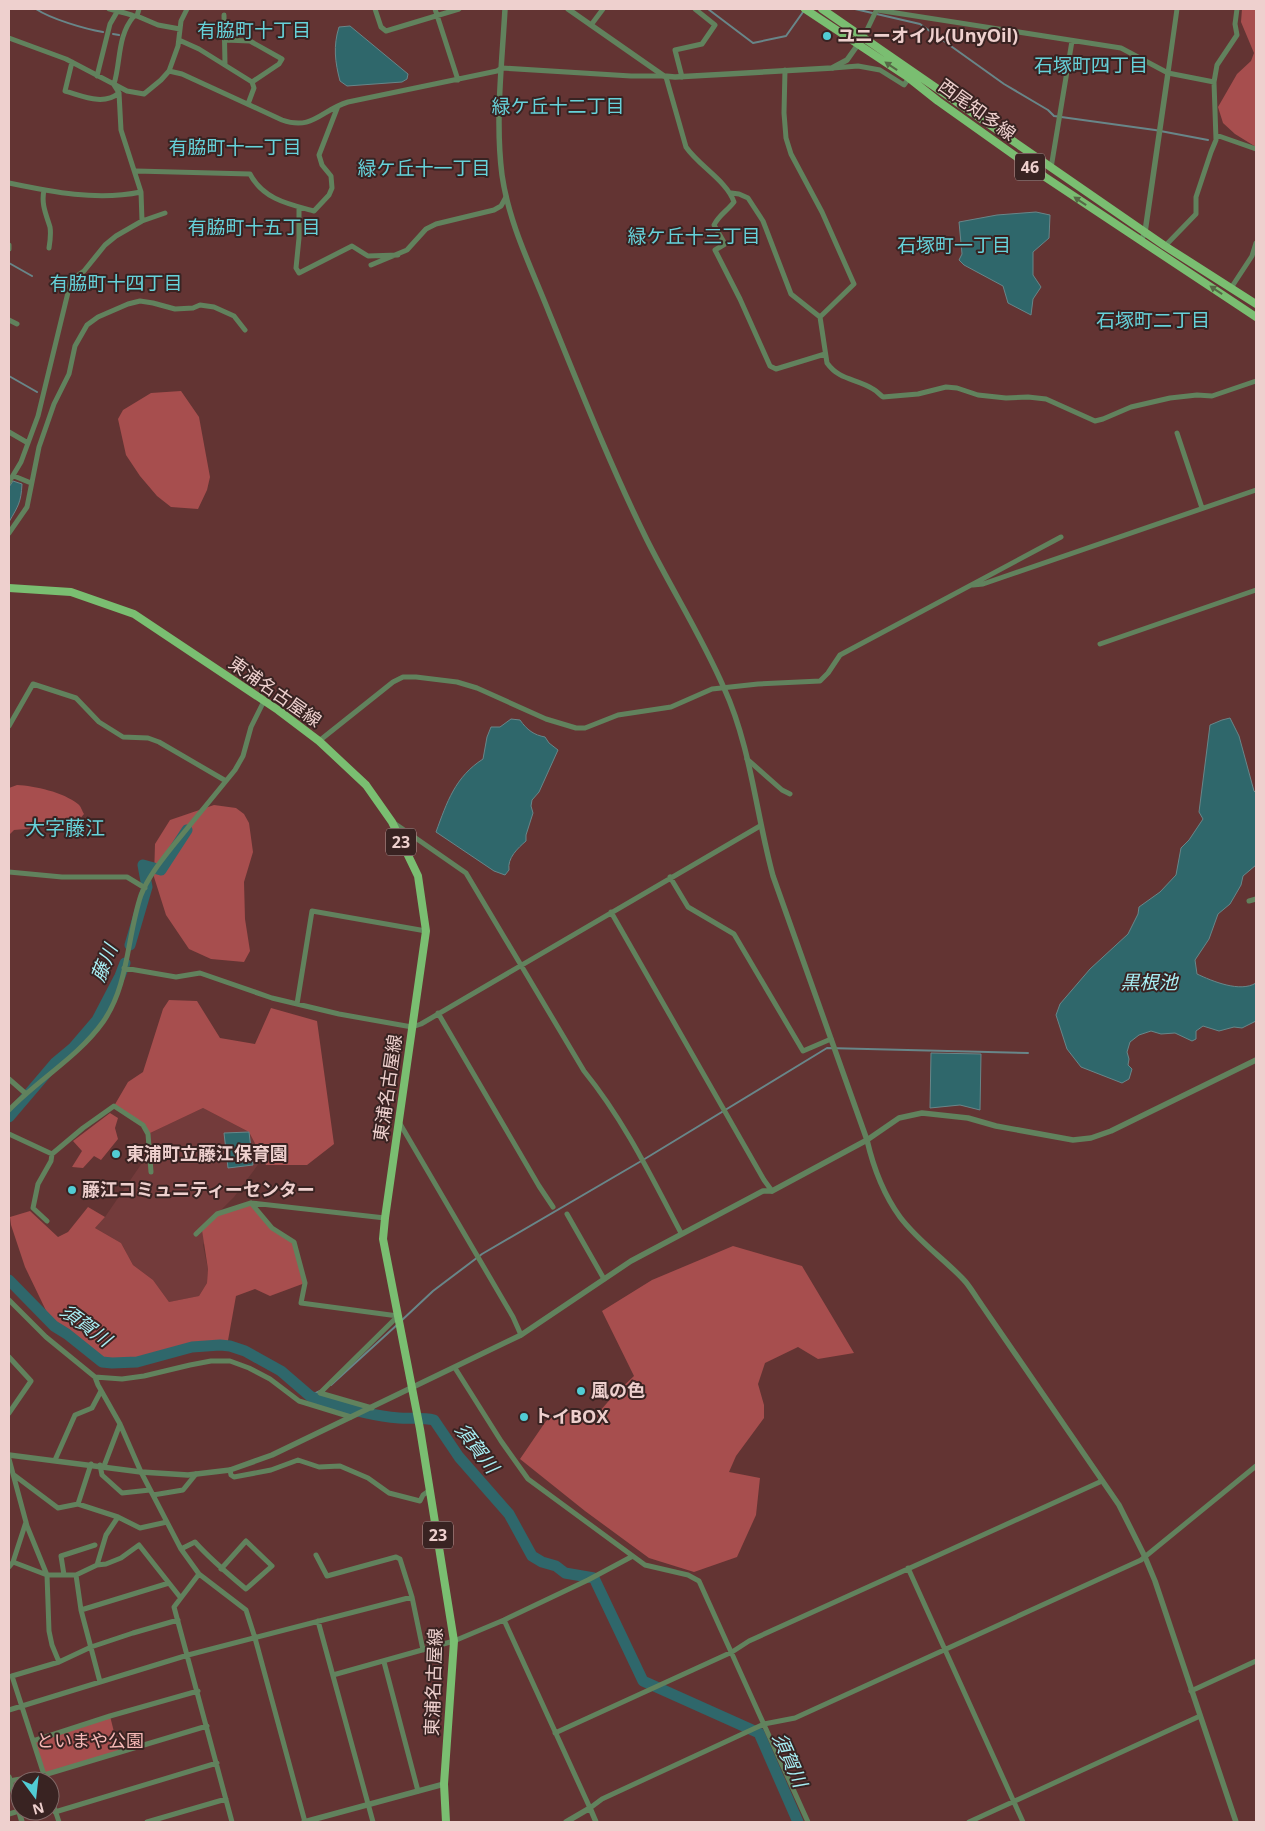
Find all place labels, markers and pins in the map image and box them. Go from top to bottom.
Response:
place label: ユニーオイル(UnyOil) [837,23,1018,47]
marker: ユニーオイル(UnyOil) [821,30,833,42]
place label: 東浦町立藤江保育園 [126,1141,288,1165]
marker: 東浦町立藤江保育園 [110,1148,122,1160]
place label: 藤江コミュニティーセンター [82,1177,315,1201]
marker: 藤江コミュニティーセンター [66,1184,78,1196]
place label: 風の色 [591,1378,645,1402]
marker: 風の色 [575,1385,587,1397]
place label: トイBOX [534,1404,608,1428]
marker: トイBOX [518,1411,530,1423]

